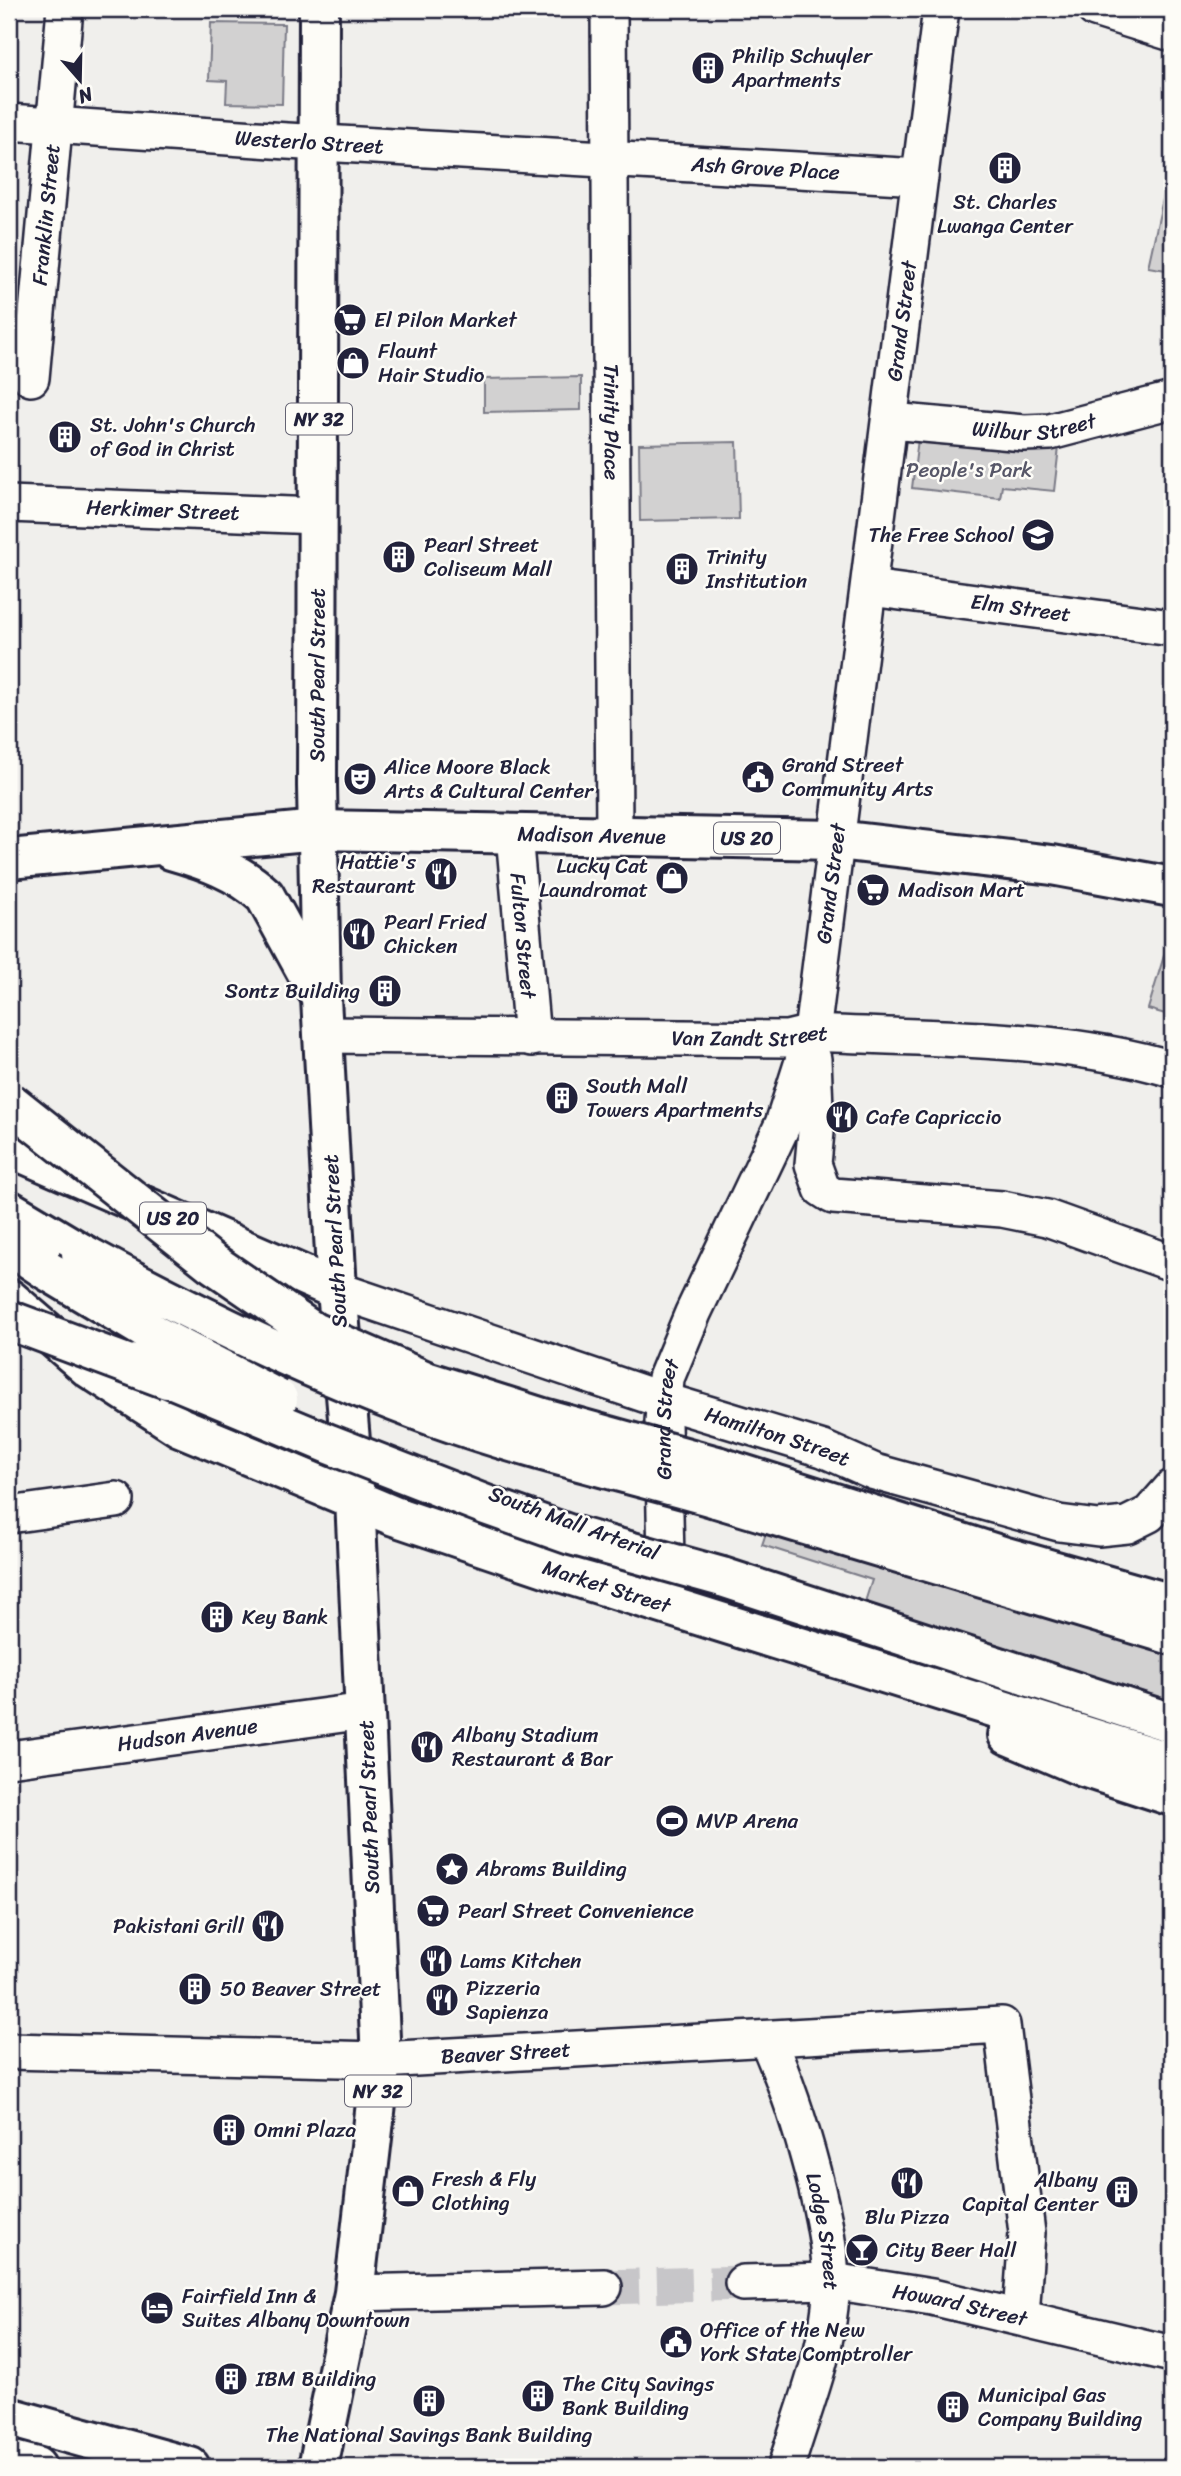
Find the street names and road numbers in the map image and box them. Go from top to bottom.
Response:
street label: Westerlo Street [234,118,385,165]
street label: Franklin Street [21,142,71,287]
street label: Ash Grove Place [689,145,841,191]
street label: Grand Street [875,257,928,384]
street label: Trinity Place [592,363,631,481]
street label: Wilbur Street [970,401,1102,452]
road number: NY 32 [286,404,352,434]
street label: Herkimer Street [86,488,240,532]
street label: Elm Street [968,583,1073,633]
street label: South Pearl Street [298,588,337,762]
street label: Madison Avenue [517,815,666,856]
street label: Grand Street [804,820,857,946]
road number: US 20 [714,822,780,853]
street label: Fulton Street [499,871,548,1001]
street label: Van Zandt Street [671,1014,828,1058]
street label: South Pearl Street [311,1153,359,1329]
road number: US 20 [140,1202,206,1234]
street label: Grand Street [644,1351,692,1480]
street label: Hamilton Street [700,1395,856,1478]
street label: South Mall Arterial [483,1474,666,1572]
street label: Market Street [537,1548,677,1625]
street label: Hudson Avenue [115,1707,260,1763]
street label: South Pearl Street [347,1720,391,1894]
street label: Beaver Street [440,2030,571,2076]
road number: NY 32 [345,2076,411,2106]
street label: Lodge Street [794,2168,850,2290]
street label: Howard Street [890,2272,1032,2338]

